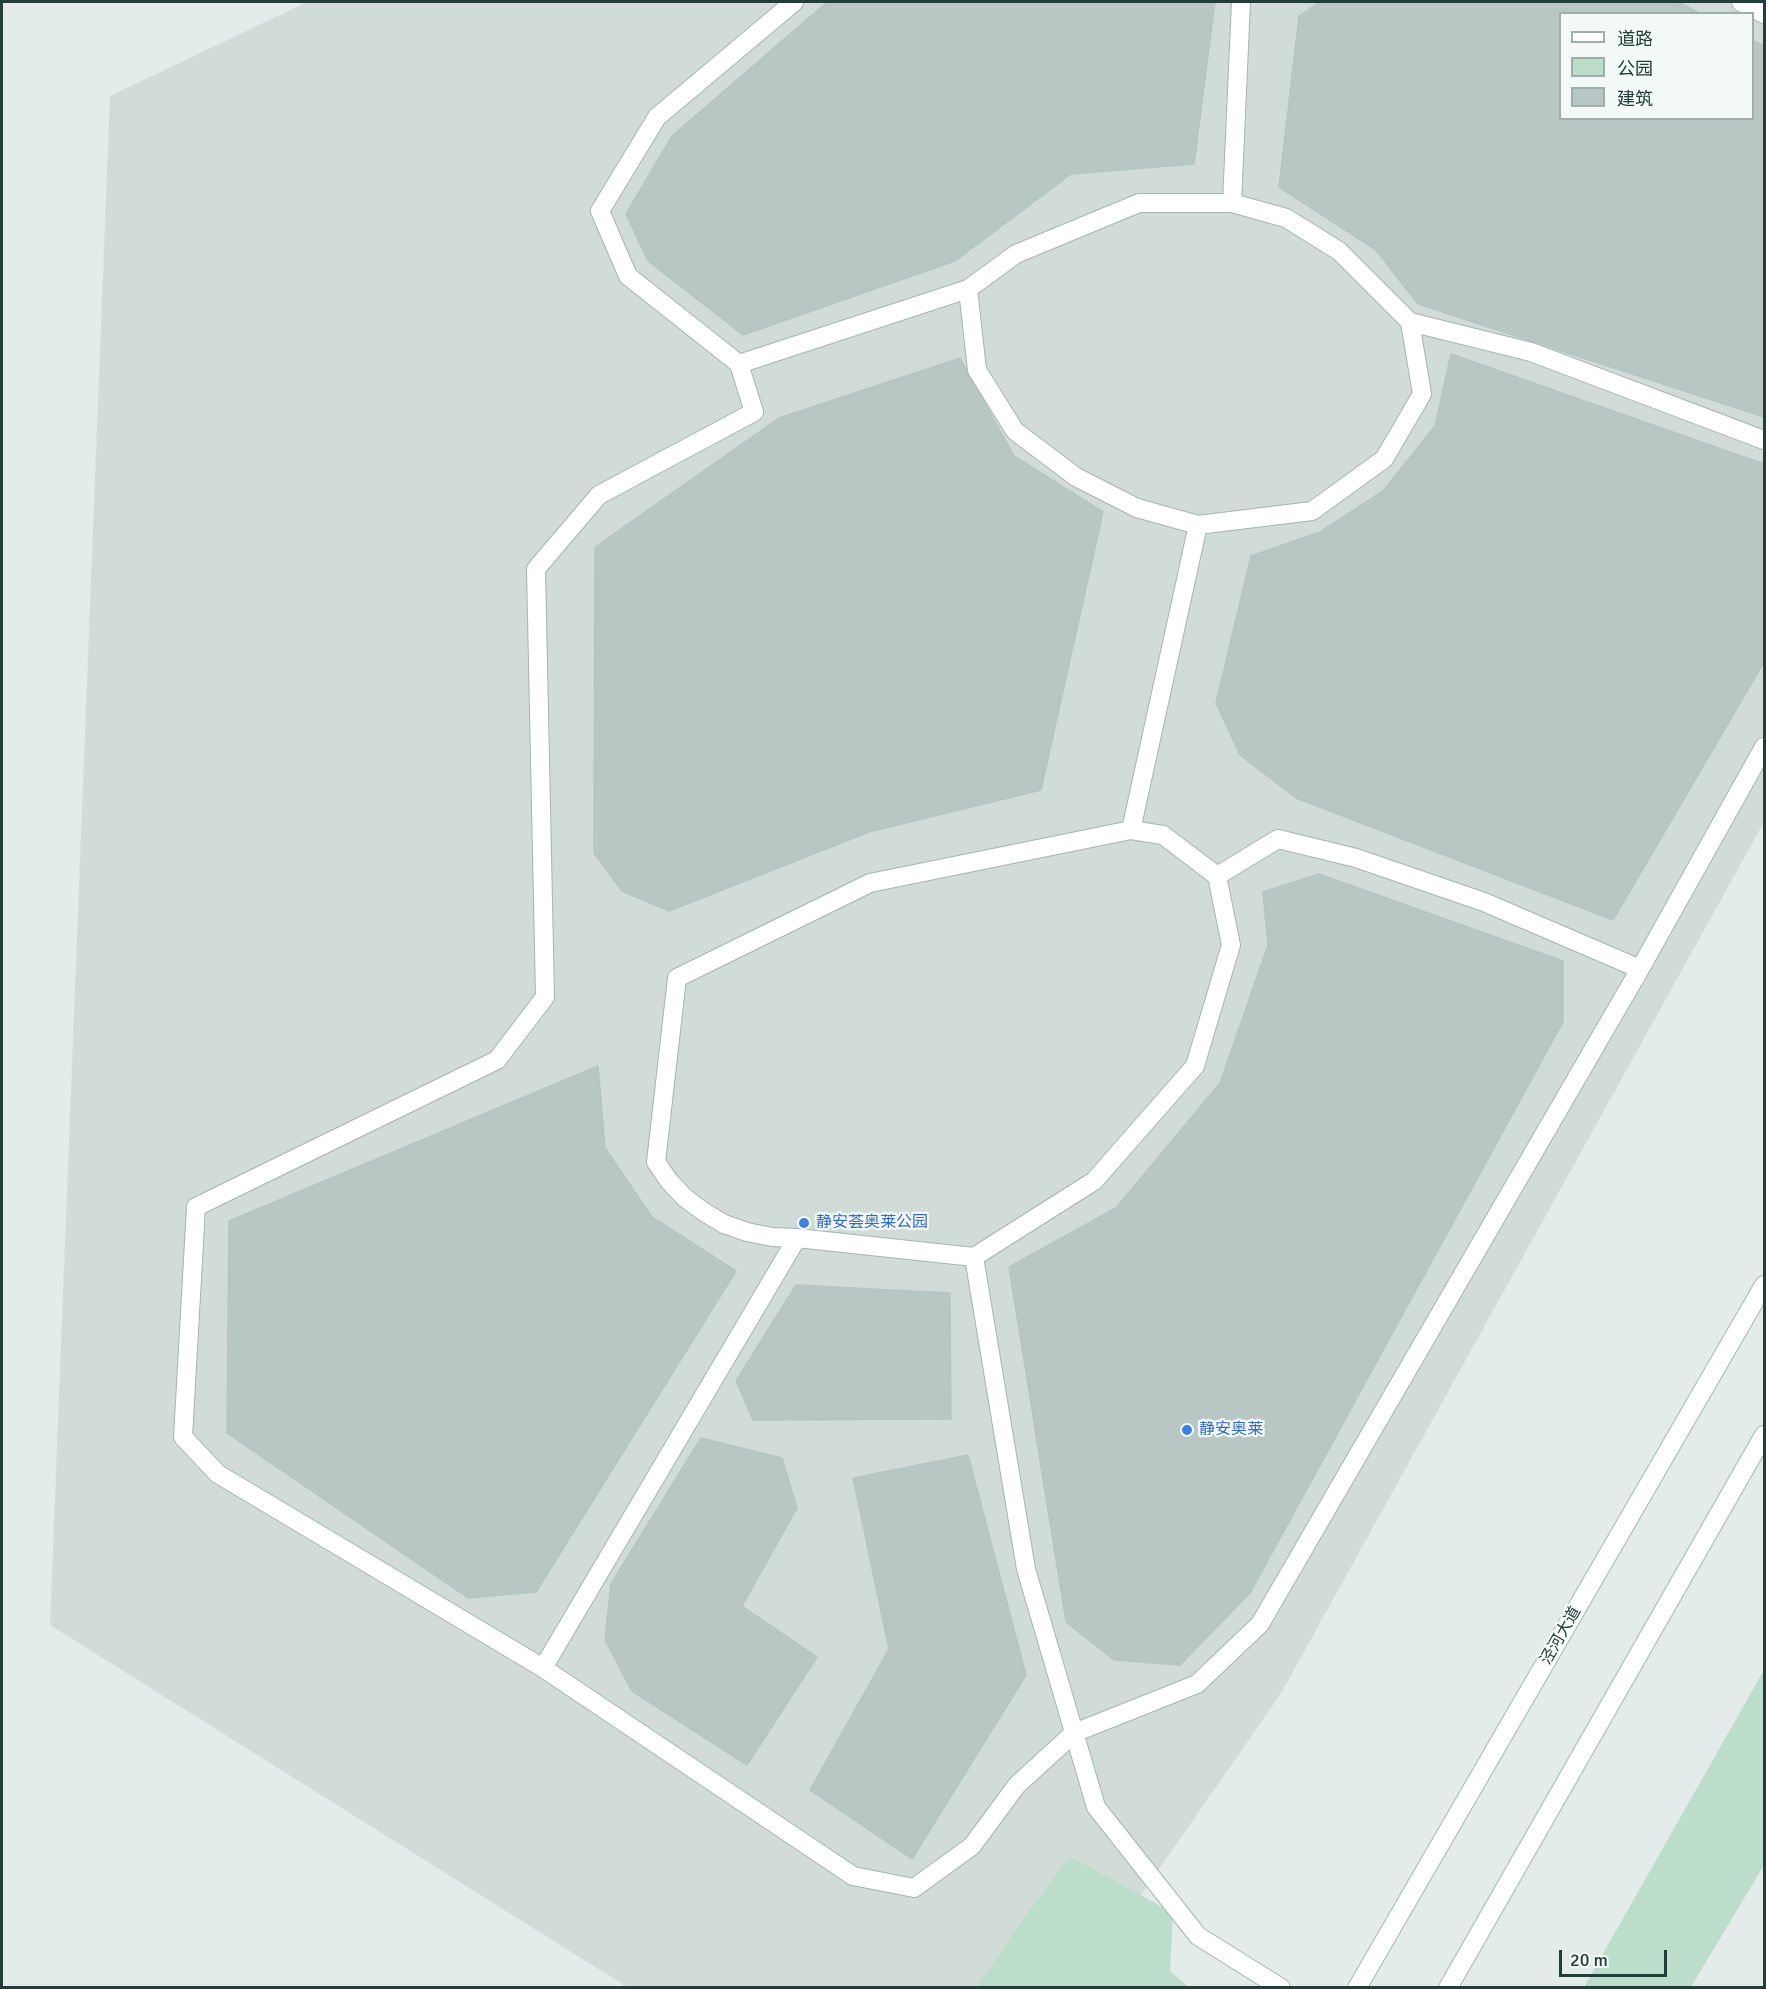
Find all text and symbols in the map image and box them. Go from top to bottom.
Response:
legend [1559,12,1754,120]
text: 道路 [1617,28,1653,50]
text: 公园 [1617,58,1653,80]
text: 建筑 [1617,88,1653,110]
place label: 静安荟奥莱公园 [816,1213,928,1233]
marker: 静安荟奥莱公园 [797,1216,811,1230]
place label: 静安奥莱 [1199,1420,1263,1440]
marker: 静安奥莱 [1180,1423,1194,1437]
street label: 泾河大道 [1537,1603,1585,1669]
scale bar [1562,1938,1670,1976]
text: 20 m [1570,1949,1608,1971]

